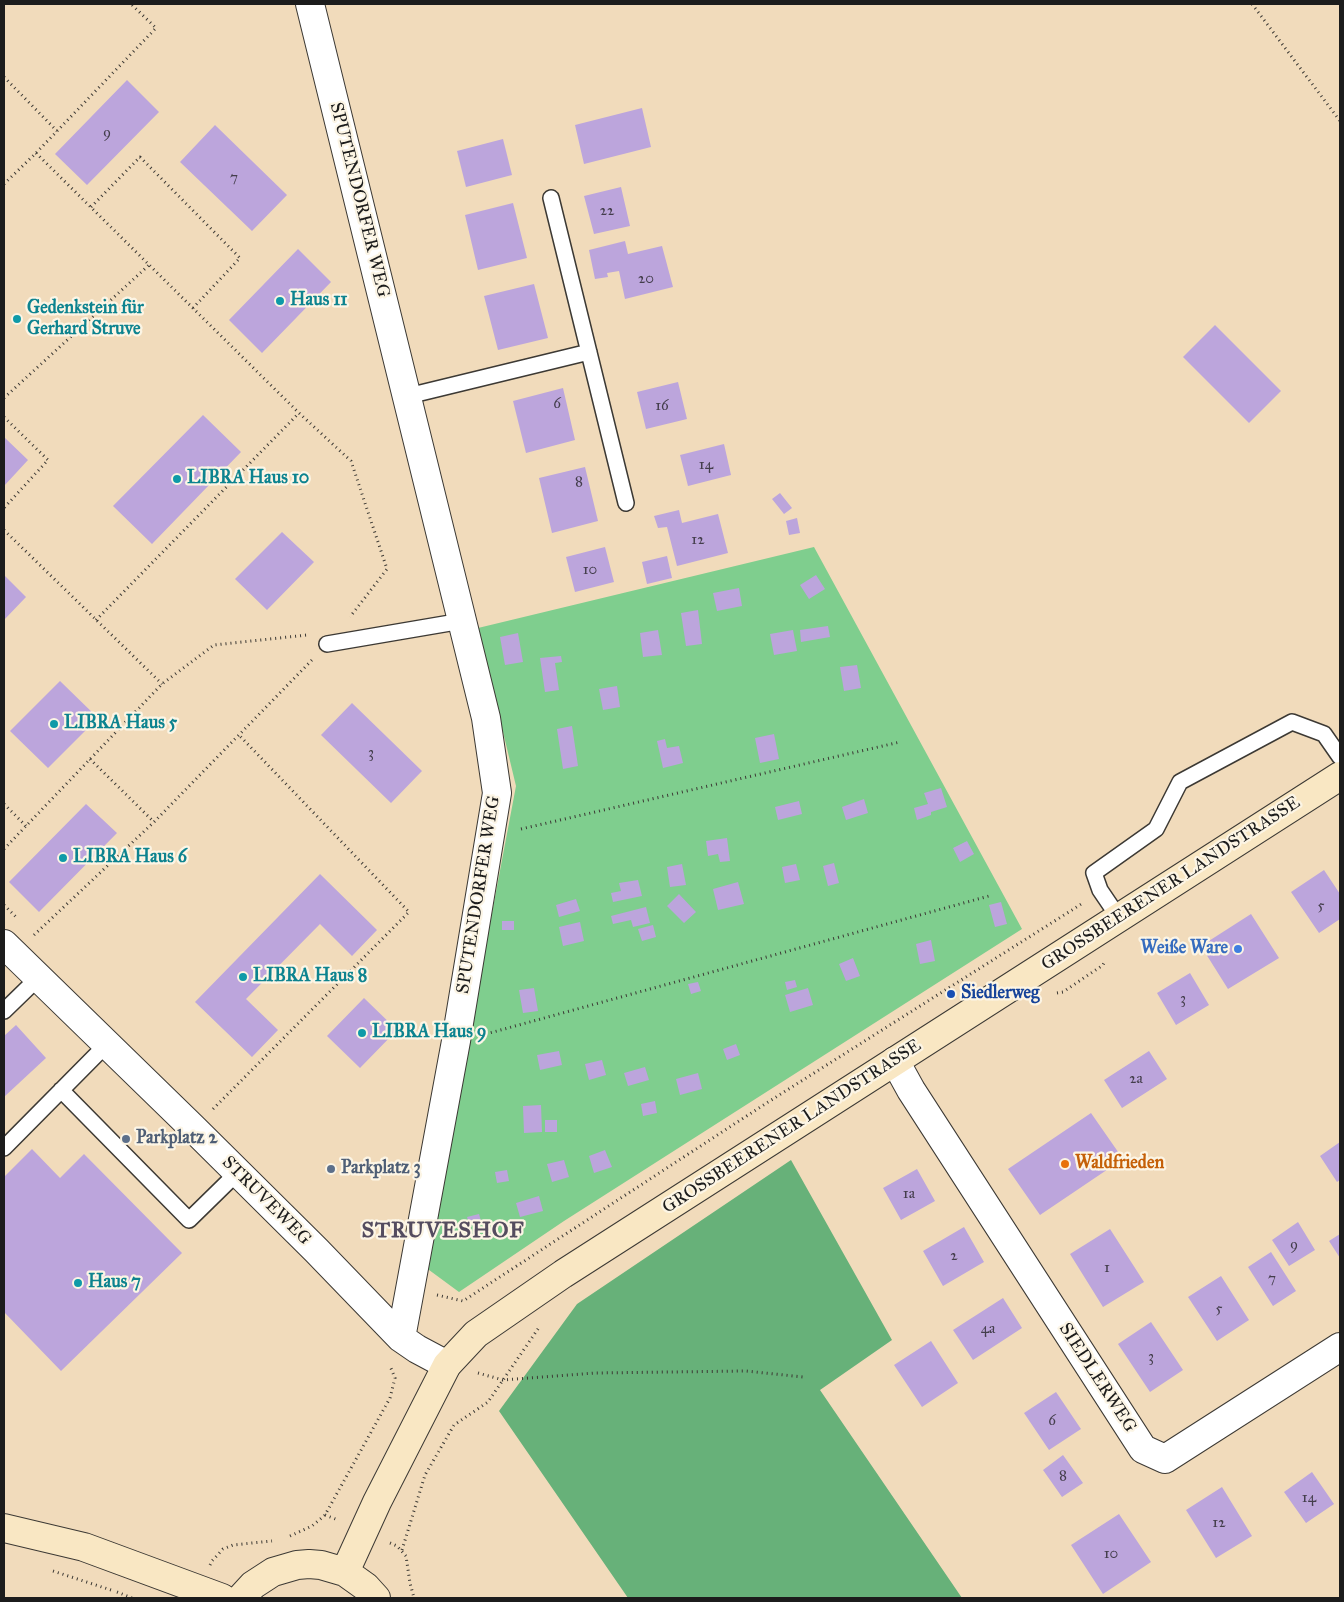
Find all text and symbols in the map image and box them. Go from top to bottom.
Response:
street label: SPUTENDORFER WEG [324,100,394,300]
house number: 9 [103,124,111,142]
house number: 7 [230,169,238,187]
house number: 22 [600,202,614,220]
house number: 20 [638,270,654,288]
place label: Haus 11 [290,290,347,312]
marker: Haus 11 [274,295,286,307]
place label: Gedenkstein für Gerhard Struve [27,298,144,340]
marker: Gedenkstein für Gerhard Struve [11,313,23,325]
house number: 6 [553,395,561,413]
house number: 16 [655,397,669,415]
house number: 14 [699,456,713,474]
place label: LIBRA Haus 10 [187,468,309,490]
marker: LIBRA Haus 10 [171,473,183,485]
house number: 8 [575,473,583,491]
house number: 12 [691,531,705,549]
house number: 10 [583,561,597,579]
place label: LIBRA Haus 5 [64,713,177,735]
marker: LIBRA Haus 5 [48,718,60,730]
house number: 3 [368,744,374,762]
street label: GROSSBEERENER LANDSTRASSE [1038,792,1304,976]
street label: SPUTENDORFER WEG [453,794,505,996]
place label: LIBRA Haus 6 [73,847,187,869]
marker: LIBRA Haus 6 [57,852,69,864]
house number: 5 [1318,897,1324,915]
place label: Weiße Ware [1141,938,1228,960]
marker: Weiße Ware [1232,943,1244,955]
place label: LIBRA Haus 8 [253,966,367,988]
marker: LIBRA Haus 8 [237,971,249,983]
place label: Siedlerweg [961,983,1039,1005]
marker: Siedlerweg [945,988,957,1000]
house number: 3 [1180,990,1186,1008]
place label: LIBRA Haus 9 [372,1022,486,1044]
marker: LIBRA Haus 9 [356,1027,368,1039]
street label: GROSSBEERENER LANDSTRASSE [659,1035,925,1219]
house number: 2a [1129,1070,1143,1088]
place label: Parkplatz 2 [136,1128,217,1150]
marker: Parkplatz 2 [120,1133,132,1145]
street label: STRUVEWEG [217,1152,315,1250]
place label: Waldfrieden [1075,1153,1164,1175]
place label: Parkplatz 3 [341,1158,421,1180]
marker: Waldfrieden [1059,1158,1071,1170]
marker: Parkplatz 3 [325,1163,337,1175]
house number: 1a [903,1185,915,1203]
district label: STRUVESHOF [360,1219,526,1245]
house number: 9 [1290,1236,1298,1254]
house number: 2 [950,1247,958,1265]
house number: 1 [1104,1259,1110,1277]
house number: 7 [1268,1270,1276,1288]
place label: Haus 7 [88,1272,141,1294]
marker: Haus 7 [72,1277,84,1289]
house number: 5 [1216,1300,1222,1318]
street label: SIEDLERWEG [1054,1319,1140,1437]
house number: 4a [981,1320,995,1338]
house number: 3 [1148,1348,1154,1366]
house number: 6 [1048,1412,1056,1430]
house number: 8 [1059,1467,1067,1485]
house number: 14 [1302,1489,1316,1507]
house number: 12 [1212,1514,1226,1532]
house number: 10 [1104,1545,1118,1563]

